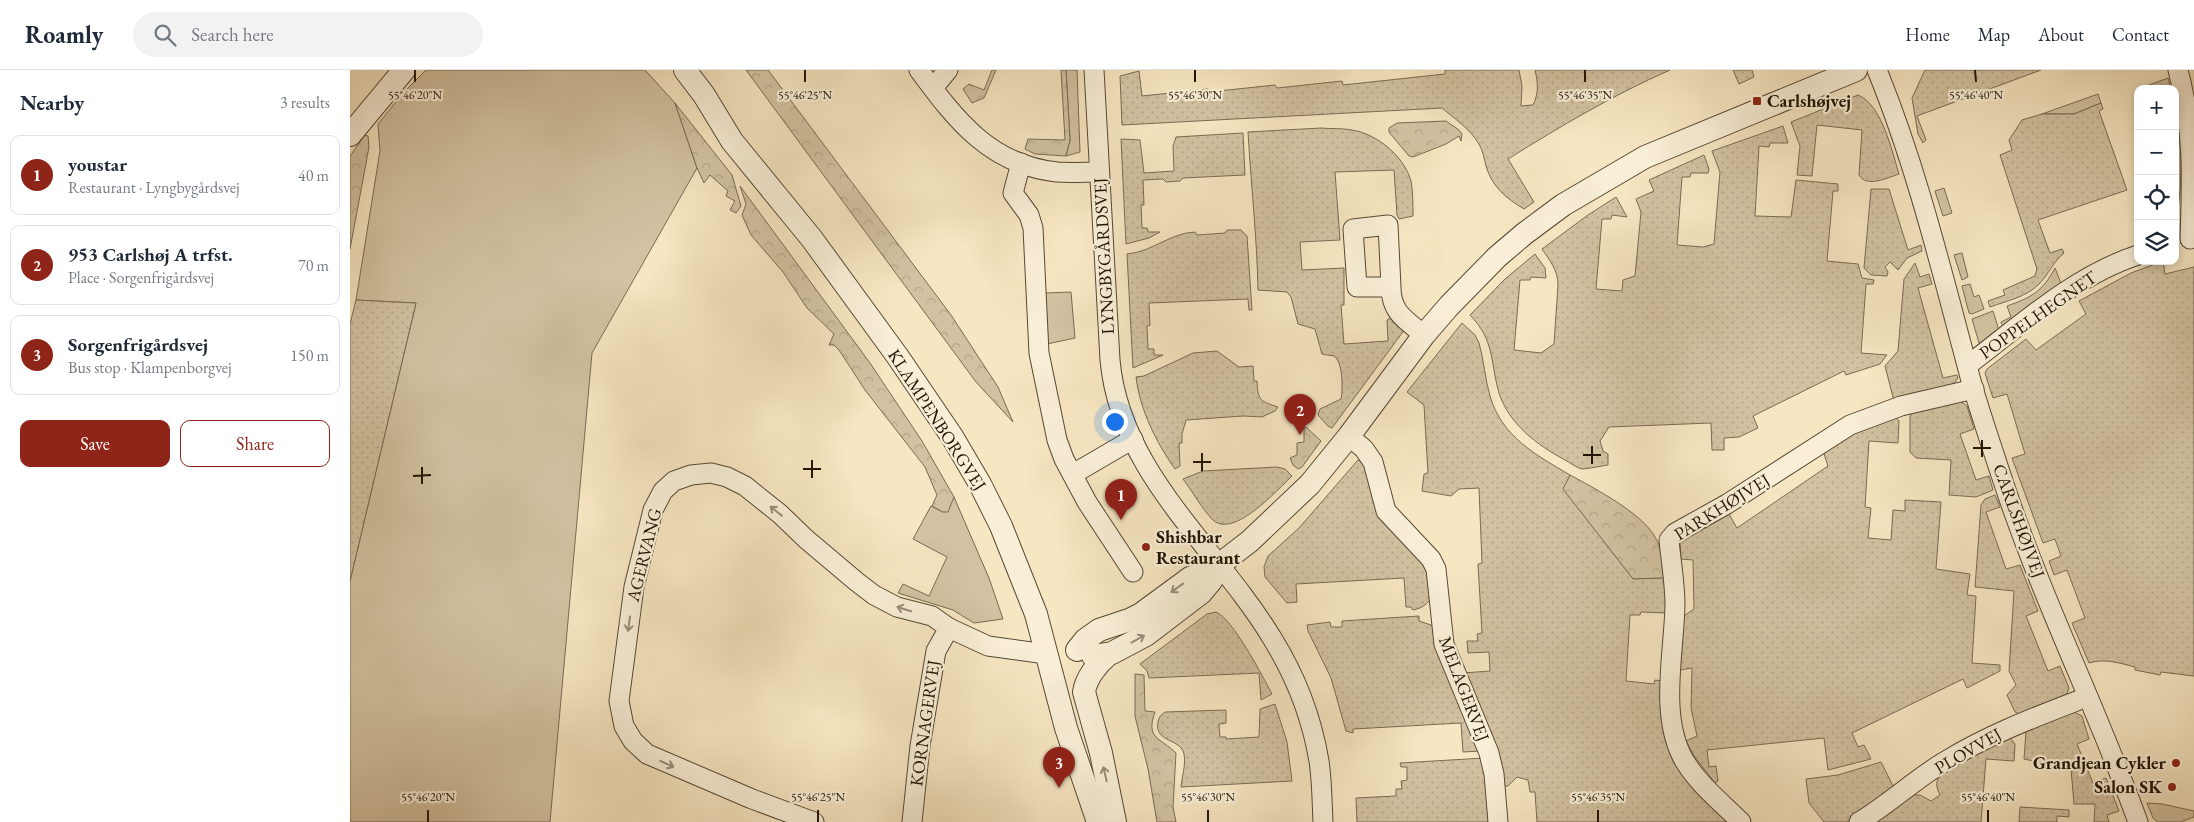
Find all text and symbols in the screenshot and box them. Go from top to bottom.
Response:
search box [133,12,483,57]
text: Roamly [25,19,103,50]
icon: search [151,21,179,49]
text: Search here [191,22,274,47]
text: Home [1905,23,1950,46]
text: Map [1978,23,2010,46]
text: About [2038,23,2084,46]
text: Contact [2112,23,2169,46]
map controls [2134,85,2179,265]
button: + [2134,85,2179,130]
text: 55°46'20"N [388,87,442,103]
text: 55°46'25"N [778,87,832,103]
text: 55°46'30"N [1168,87,1222,103]
text: 55°46'35"N [1558,87,1612,103]
text: 55°46'40"N [1949,87,2003,103]
text: Nearby [20,89,84,116]
place label: Carlshøjvej [1767,89,1851,112]
text: 3 results [280,92,330,113]
marker: Carlshøjvej [1751,95,1763,107]
button: − [2134,130,2179,175]
text: youstar [68,152,127,177]
text: 1 [33,165,41,186]
text: 40 m [298,165,329,186]
button: locate [2134,175,2179,220]
text: Restaurant · Lyngbygårdsvej [68,177,240,198]
street label: LYNGBYGÅRDSVEJ [1088,177,1119,335]
button: layers [2134,220,2179,265]
text: 953 Carlshøj A trfst. [68,242,233,267]
text: 2 [33,255,41,276]
text: 70 m [298,255,329,276]
street label: POPPELHEGNET [1974,265,2102,364]
text: Place · Sorgenfrigårdsvej [68,267,214,288]
text: Sorgenfrigårdsvej [68,332,208,357]
text: 3 [33,345,41,366]
text: 150 m [290,345,329,366]
street label: KLAMPENBORGVEJ [883,345,992,495]
text: Bus stop · Klampenborgvej [68,357,232,378]
pin: 2 [1284,394,1316,435]
your location [1102,409,1128,435]
button: Save [20,420,170,467]
button: Share [180,420,330,467]
street label: CARLSHØJVEJ [1988,461,2051,581]
street label: PARKHØJVEJ [1669,468,1774,545]
pin: 1 [1105,479,1137,520]
street label: AGERVANG [621,506,666,605]
one-way arrow [770,506,783,517]
place label: Shishbar Restaurant [1156,525,1240,569]
marker: Shishbar Restaurant [1140,541,1152,553]
one-way arrow [1171,582,1184,593]
one-way arrow [897,603,913,613]
one-way arrow [624,616,634,632]
street label: MELAGERVEJ [1434,633,1495,745]
one-way arrow [1130,634,1145,643]
street label: KORNAGERVEJ [904,658,945,788]
street label: PLOVVEJ [1930,722,2006,779]
pin: 3 [1043,747,1075,788]
place label: Grandjean Cykler [2033,751,2167,774]
marker: Grandjean Cykler [2170,757,2182,769]
one-way arrow [659,759,674,769]
one-way arrow [1100,767,1109,783]
place label: Salon SK [2094,775,2162,798]
marker: Salon SK [2166,781,2178,793]
text: 55°46'20"N [401,789,455,805]
text: 55°46'25"N [791,789,845,805]
text: 55°46'30"N [1181,789,1235,805]
text: 55°46'35"N [1571,789,1625,805]
text: 55°46'40"N [1961,789,2015,805]

